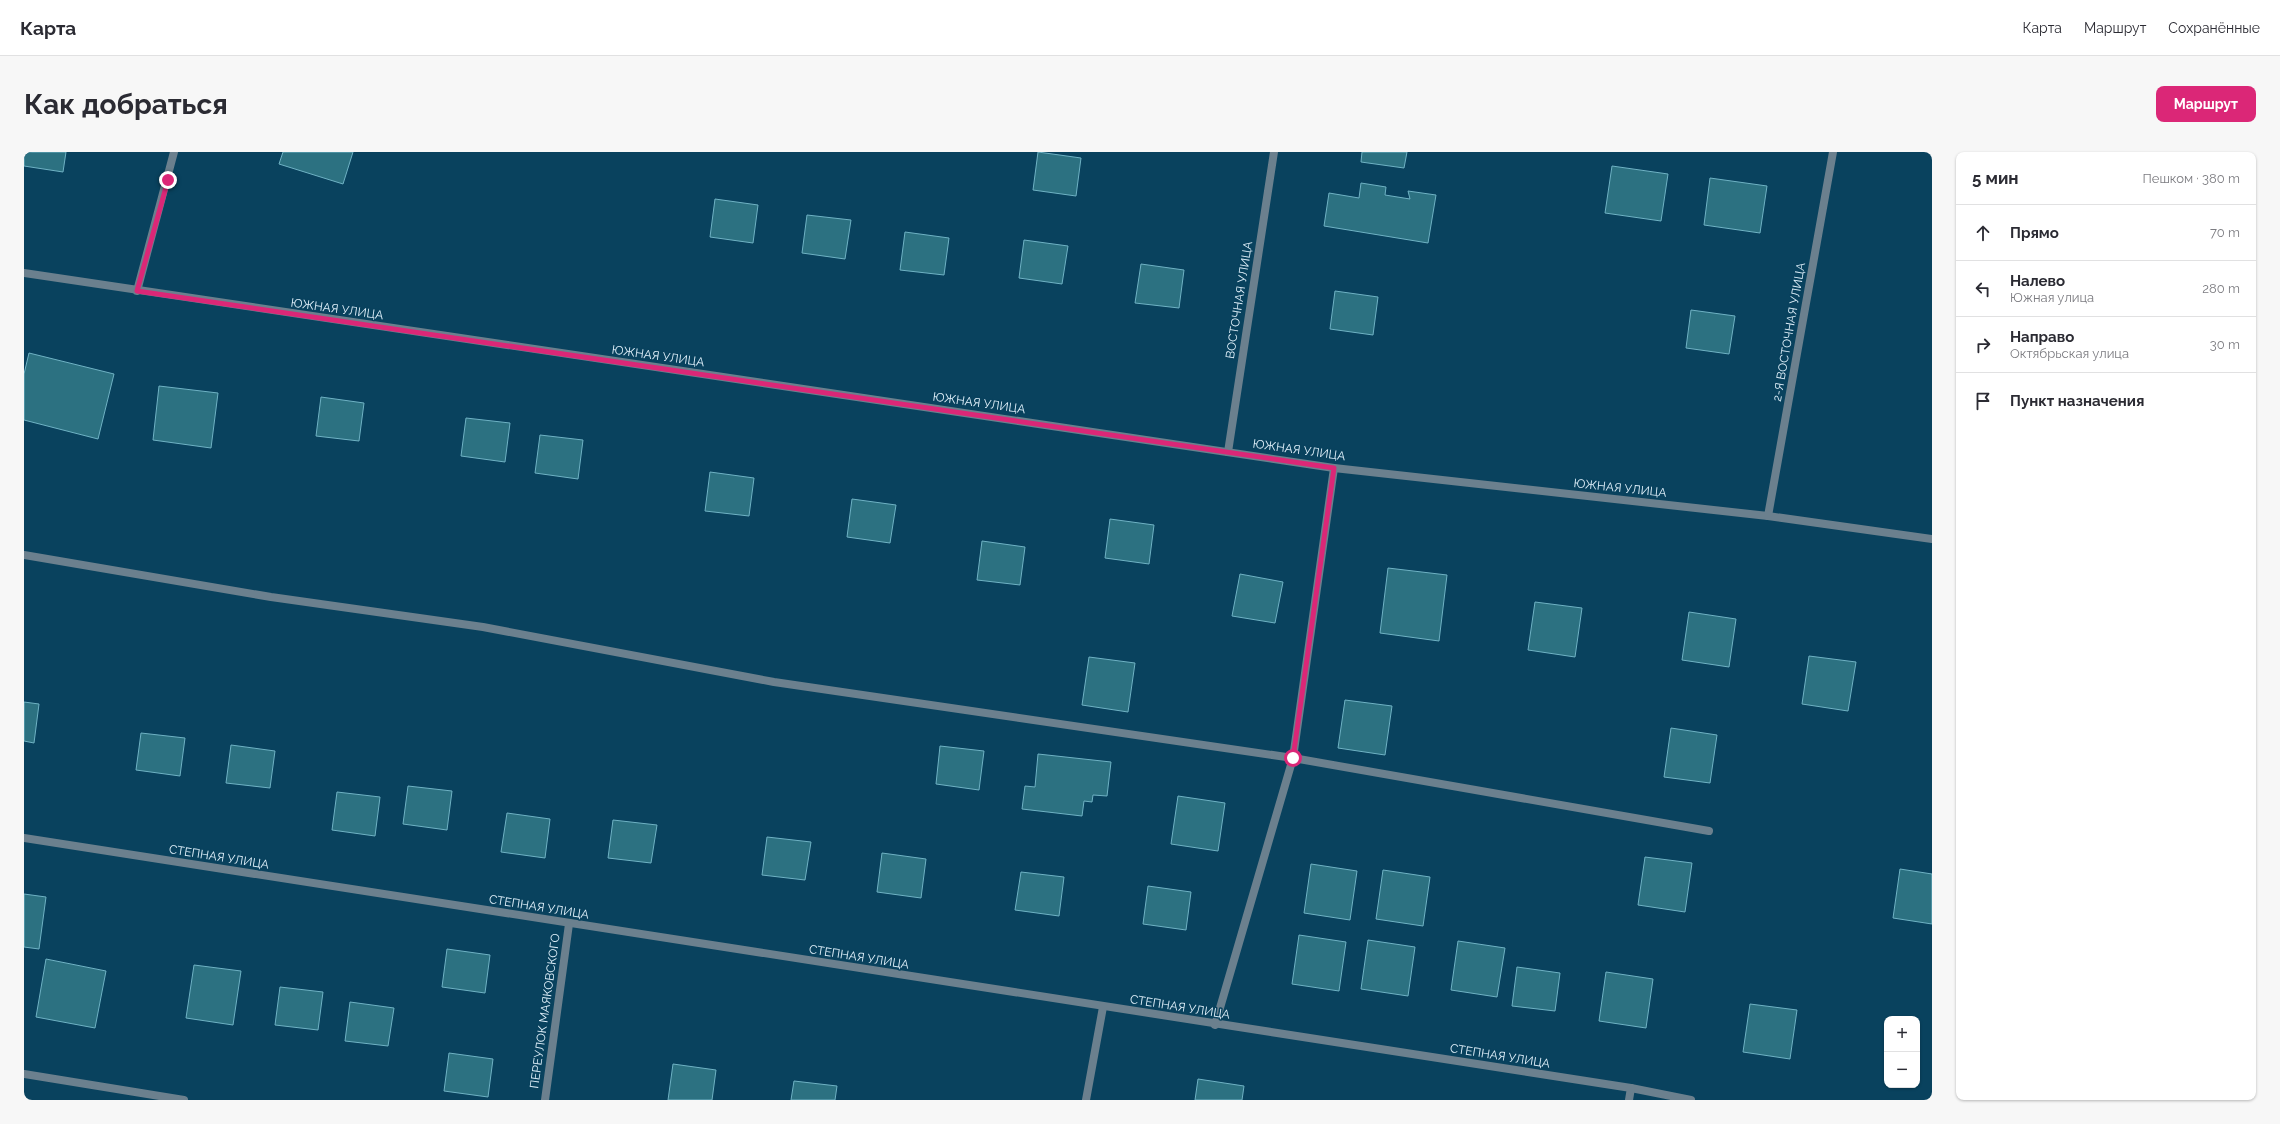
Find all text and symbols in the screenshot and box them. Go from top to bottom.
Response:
text: Карта [20,17,76,39]
text: Карта [2023,20,2062,36]
text: Маршрут [2084,20,2146,36]
text: Сохранённые [2168,20,2260,36]
button: Маршрут [2156,86,2256,122]
text: Как добраться [24,88,228,121]
text: 5 мин [1972,168,2019,188]
route end [159,171,177,189]
text: Пешком · 380 m [2142,171,2240,186]
icon: ahead [1972,222,1994,244]
text: Прямо [2010,224,2059,242]
text: 70 m [2210,225,2240,240]
street label: ВОСТОЧНАЯ УЛИЦА [1223,240,1255,360]
street label: 2-Я ВОСТОЧНАЯ УЛИЦА [1770,261,1808,403]
text: Налево [2010,272,2065,290]
icon: left [1972,278,1994,300]
text: 280 m [2202,281,2240,296]
text: Южная улица [2010,290,2094,305]
street label: ЮЖНАЯ УЛИЦА [290,296,384,322]
text: Направо [2010,328,2074,346]
icon: right [1972,334,1994,356]
text: 30 m [2210,337,2240,352]
street label: ЮЖНАЯ УЛИЦА [611,343,705,369]
text: Октябрьская улица [2010,346,2129,361]
street label: ЮЖНАЯ УЛИЦА [932,390,1026,416]
icon: arrive [1972,390,1994,412]
text: Пункт назначения [2010,392,2144,410]
street label: ЮЖНАЯ УЛИЦА [1252,437,1346,463]
street label: ЮЖНАЯ УЛИЦА [1573,476,1667,500]
route start [1284,749,1302,767]
street label: СТЕПНАЯ УЛИЦА [168,842,270,872]
street label: СТЕПНАЯ УЛИЦА [488,892,590,922]
street label: ПЕРЕУЛОК МАЯКОВСКОГО [527,933,563,1089]
street label: СТЕПНАЯ УЛИЦА [808,942,910,972]
street label: СТЕПНАЯ УЛИЦА [1129,992,1231,1022]
map controls [1884,1016,1920,1088]
button: + [1884,1016,1920,1052]
street label: СТЕПНАЯ УЛИЦА [1449,1041,1551,1071]
button: − [1884,1052,1920,1088]

